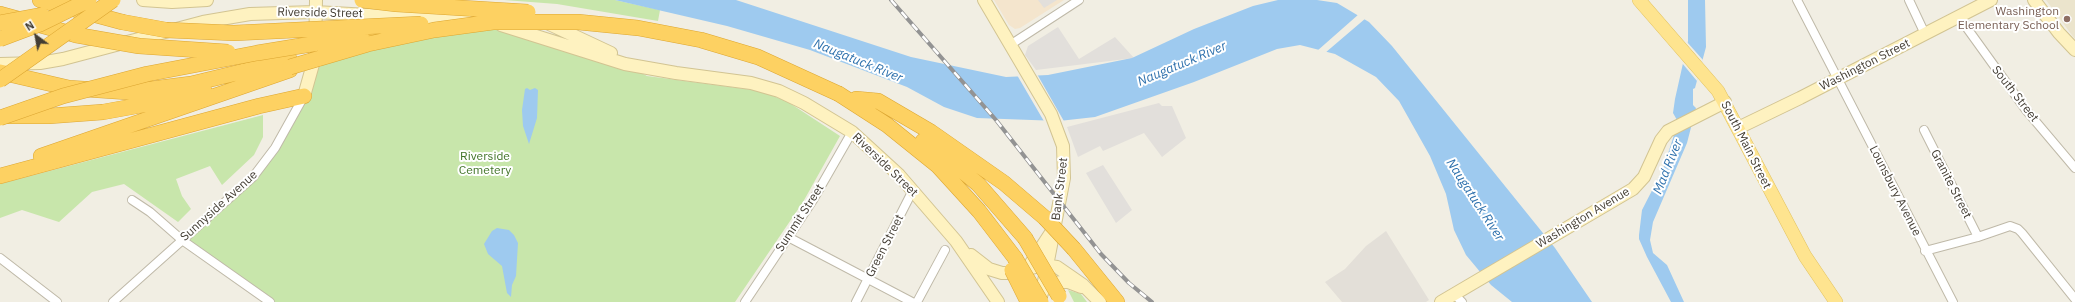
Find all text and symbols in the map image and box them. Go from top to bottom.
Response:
street label: Riverside Street [277,5,363,21]
place label: Washington Elementary School [1958,5,2059,33]
marker: Washington Elementary School [2062,14,2072,24]
north arrow [16,16,56,56]
text: N [23,18,37,34]
water label: Naugatuck River [811,36,905,86]
street label: Washington Street [1818,36,1912,94]
water label: Naugatuck River [1135,38,1229,90]
street label: South Street [1989,63,2041,125]
street label: South Main Street [1718,99,1774,191]
street label: Riverside Street [849,130,921,200]
water label: Mad River [1650,137,1686,197]
street label: Lounsbury Avenue [1866,144,1924,238]
street label: Granite Street [1927,147,1975,221]
park label: Riverside Cemetery [459,150,511,178]
water label: Naugatuck River [1443,156,1507,244]
street label: Bank Street [1049,157,1071,221]
street label: Sunnyside Avenue [178,168,260,244]
street label: Summit Street [773,181,827,255]
street label: Washington Avenue [1534,184,1632,252]
street label: Green Street [863,212,907,280]

